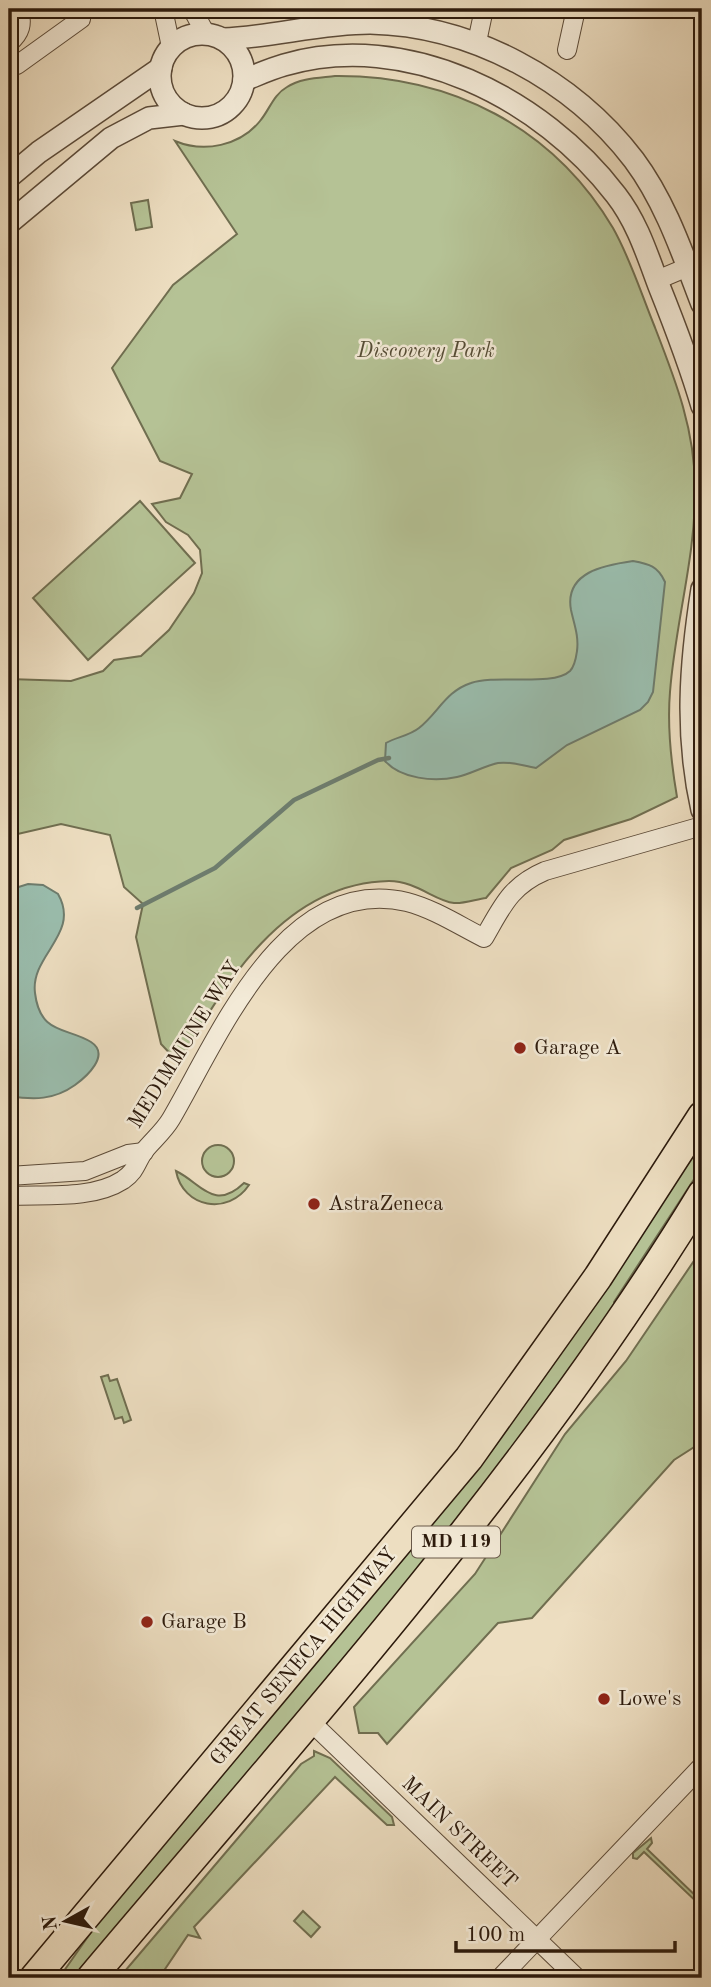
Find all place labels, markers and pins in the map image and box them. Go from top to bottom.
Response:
place label: Garage A [534,1038,621,1059]
marker: Garage A [512,1040,528,1056]
place label: AstraZeneca [328,1194,443,1215]
marker: AstraZeneca [306,1196,322,1212]
place label: Garage B [161,1612,247,1633]
marker: Garage B [139,1614,155,1630]
place label: Lowe's [618,1689,681,1710]
marker: Lowe's [596,1691,612,1707]

